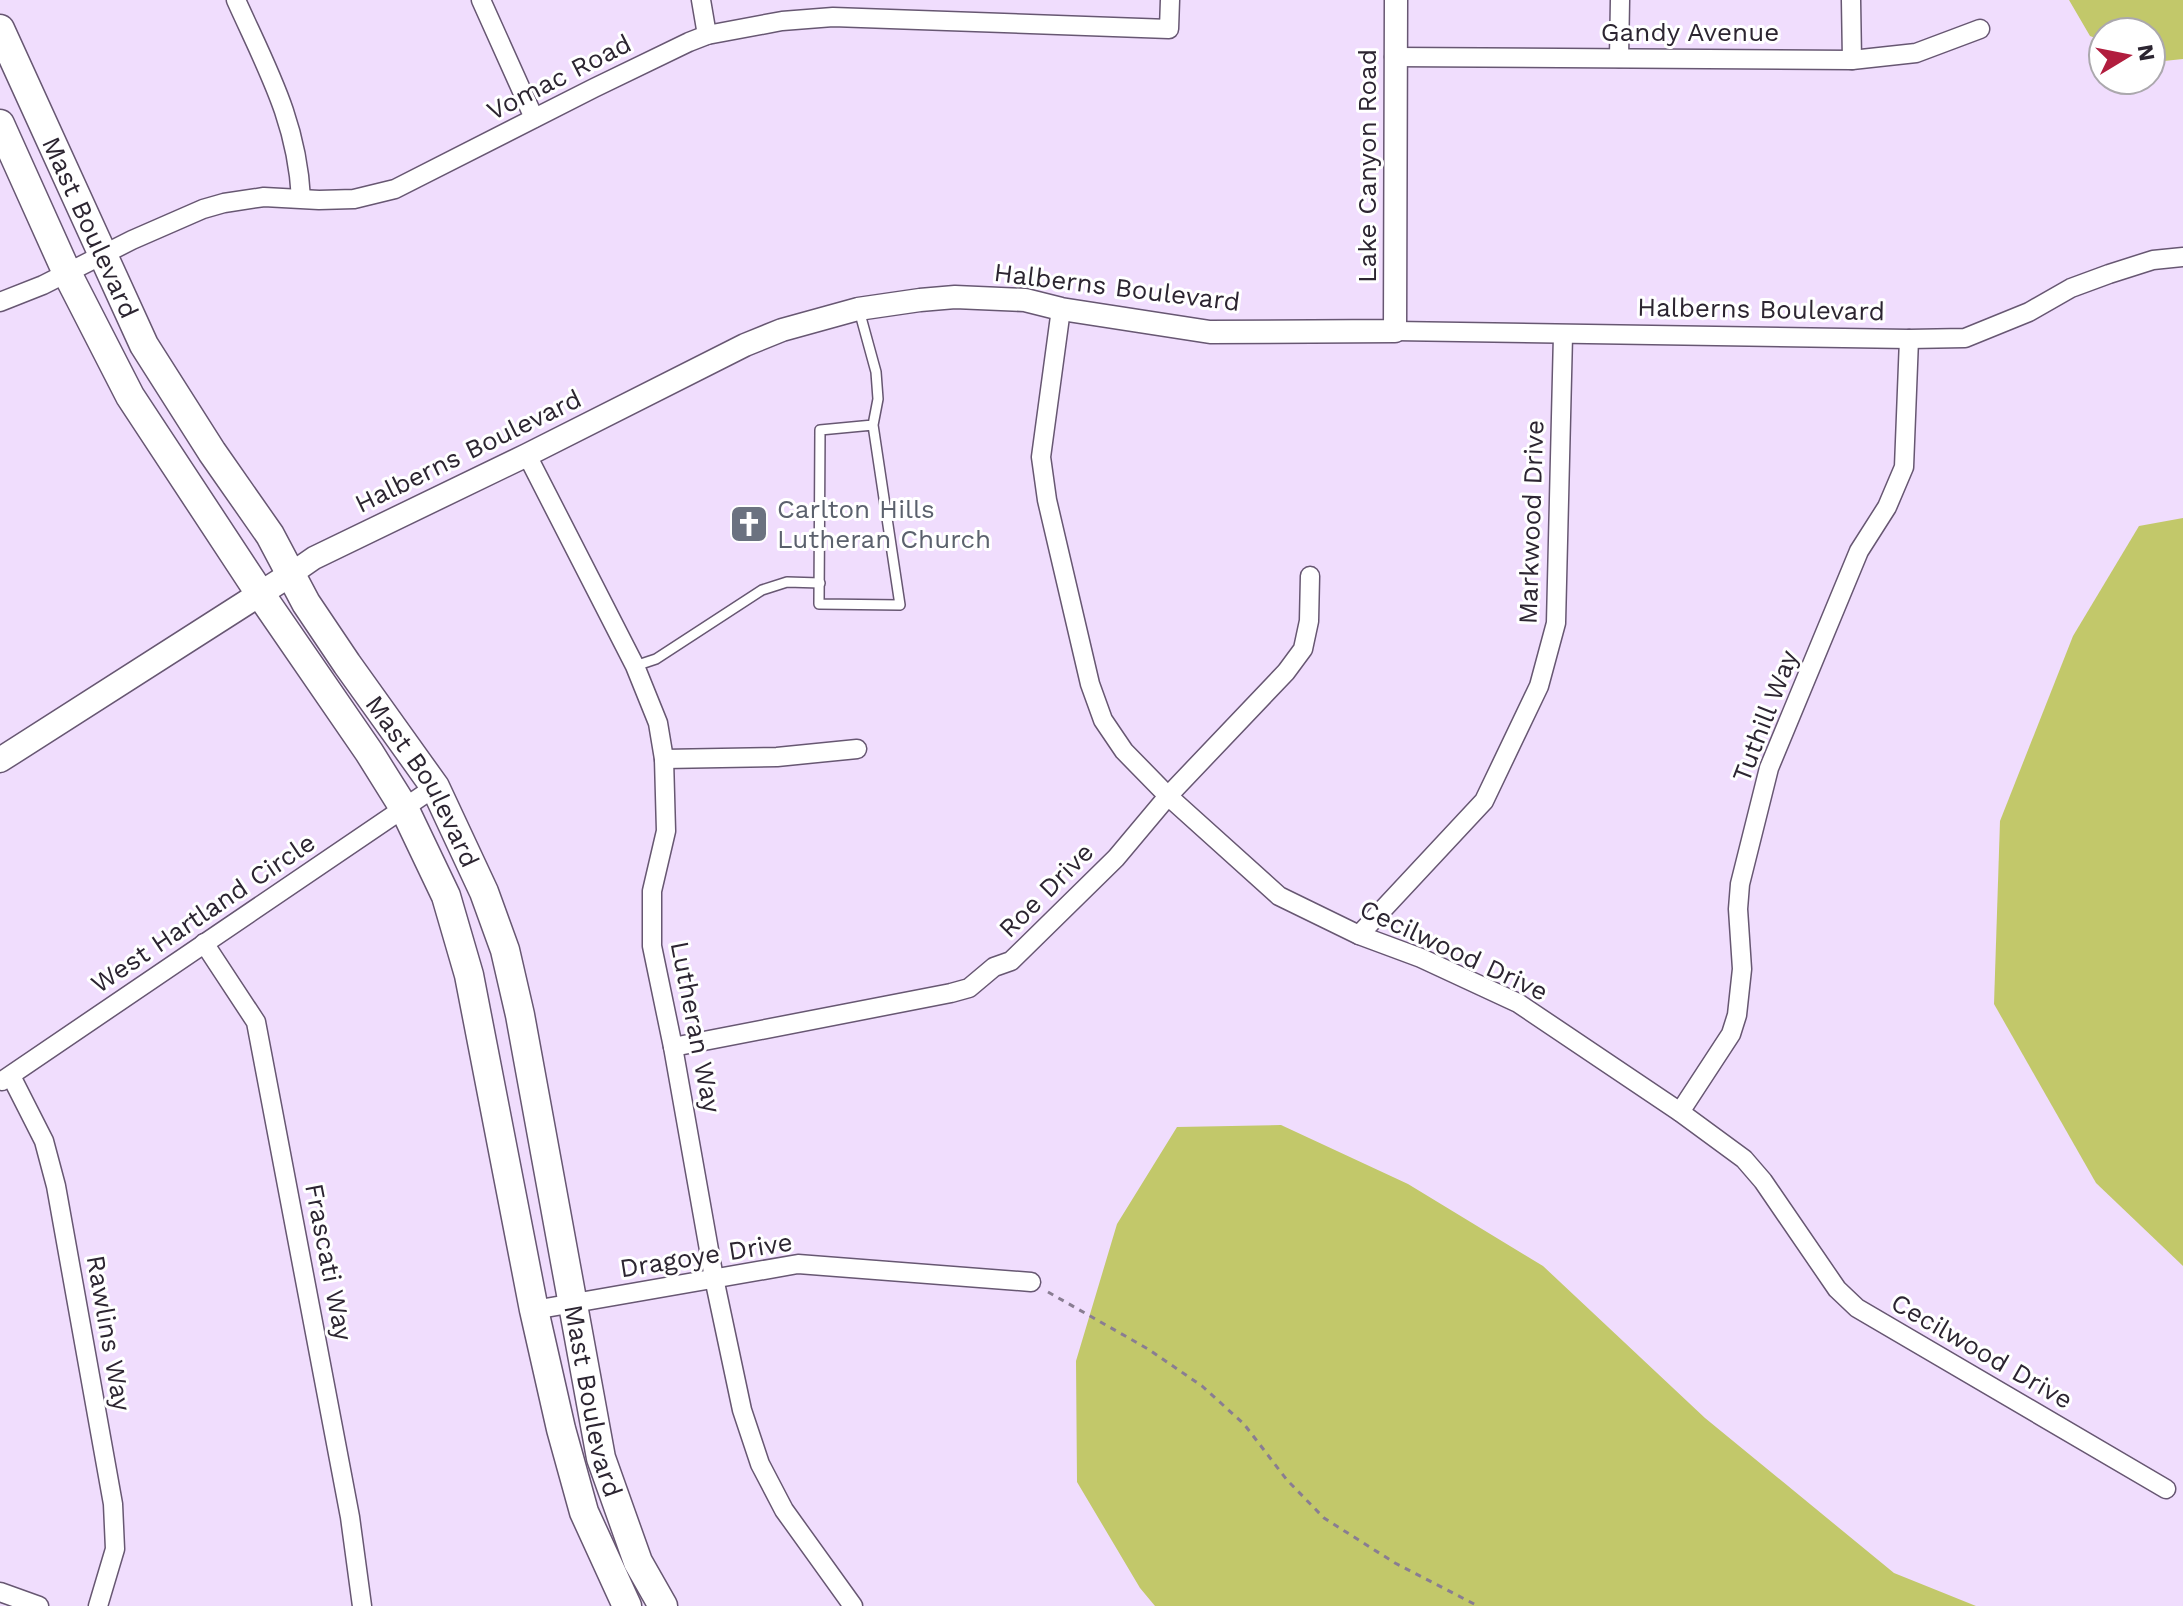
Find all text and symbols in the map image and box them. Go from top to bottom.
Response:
north arrow [2087,16,2167,96]
street label: Gandy Avenue [1601,17,1779,47]
street label: Vomac Road [482,28,636,126]
text: N [2132,42,2160,63]
street label: Lake Canyon Road [1352,49,1382,283]
street label: Mast Boulevard [36,132,145,323]
street label: Halberns Boulevard [992,257,1242,317]
street label: Halberns Boulevard [1637,292,1885,326]
street label: Halberns Boulevard [350,383,586,519]
street label: Markwood Drive [1512,419,1550,625]
place label: Carlton Hills Lutheran Church [777,494,991,554]
church icon: Carlton Hills Lutheran Church [728,503,770,545]
street label: Tuthill Way [1726,645,1804,786]
street label: Mast Boulevard [359,690,485,872]
street label: West Hartland Circle [85,827,321,999]
street label: Roe Drive [993,837,1099,943]
street label: Cecilwood Drive [1355,893,1553,1007]
street label: Lutheran Way [665,939,727,1116]
street label: Frascati Way [299,1181,359,1344]
street label: Dragoye Drive [617,1227,795,1283]
street label: Rawlins Way [81,1253,138,1414]
street label: Cecilwood Drive [1886,1287,2078,1415]
street label: Mast Boulevard [558,1302,629,1501]

